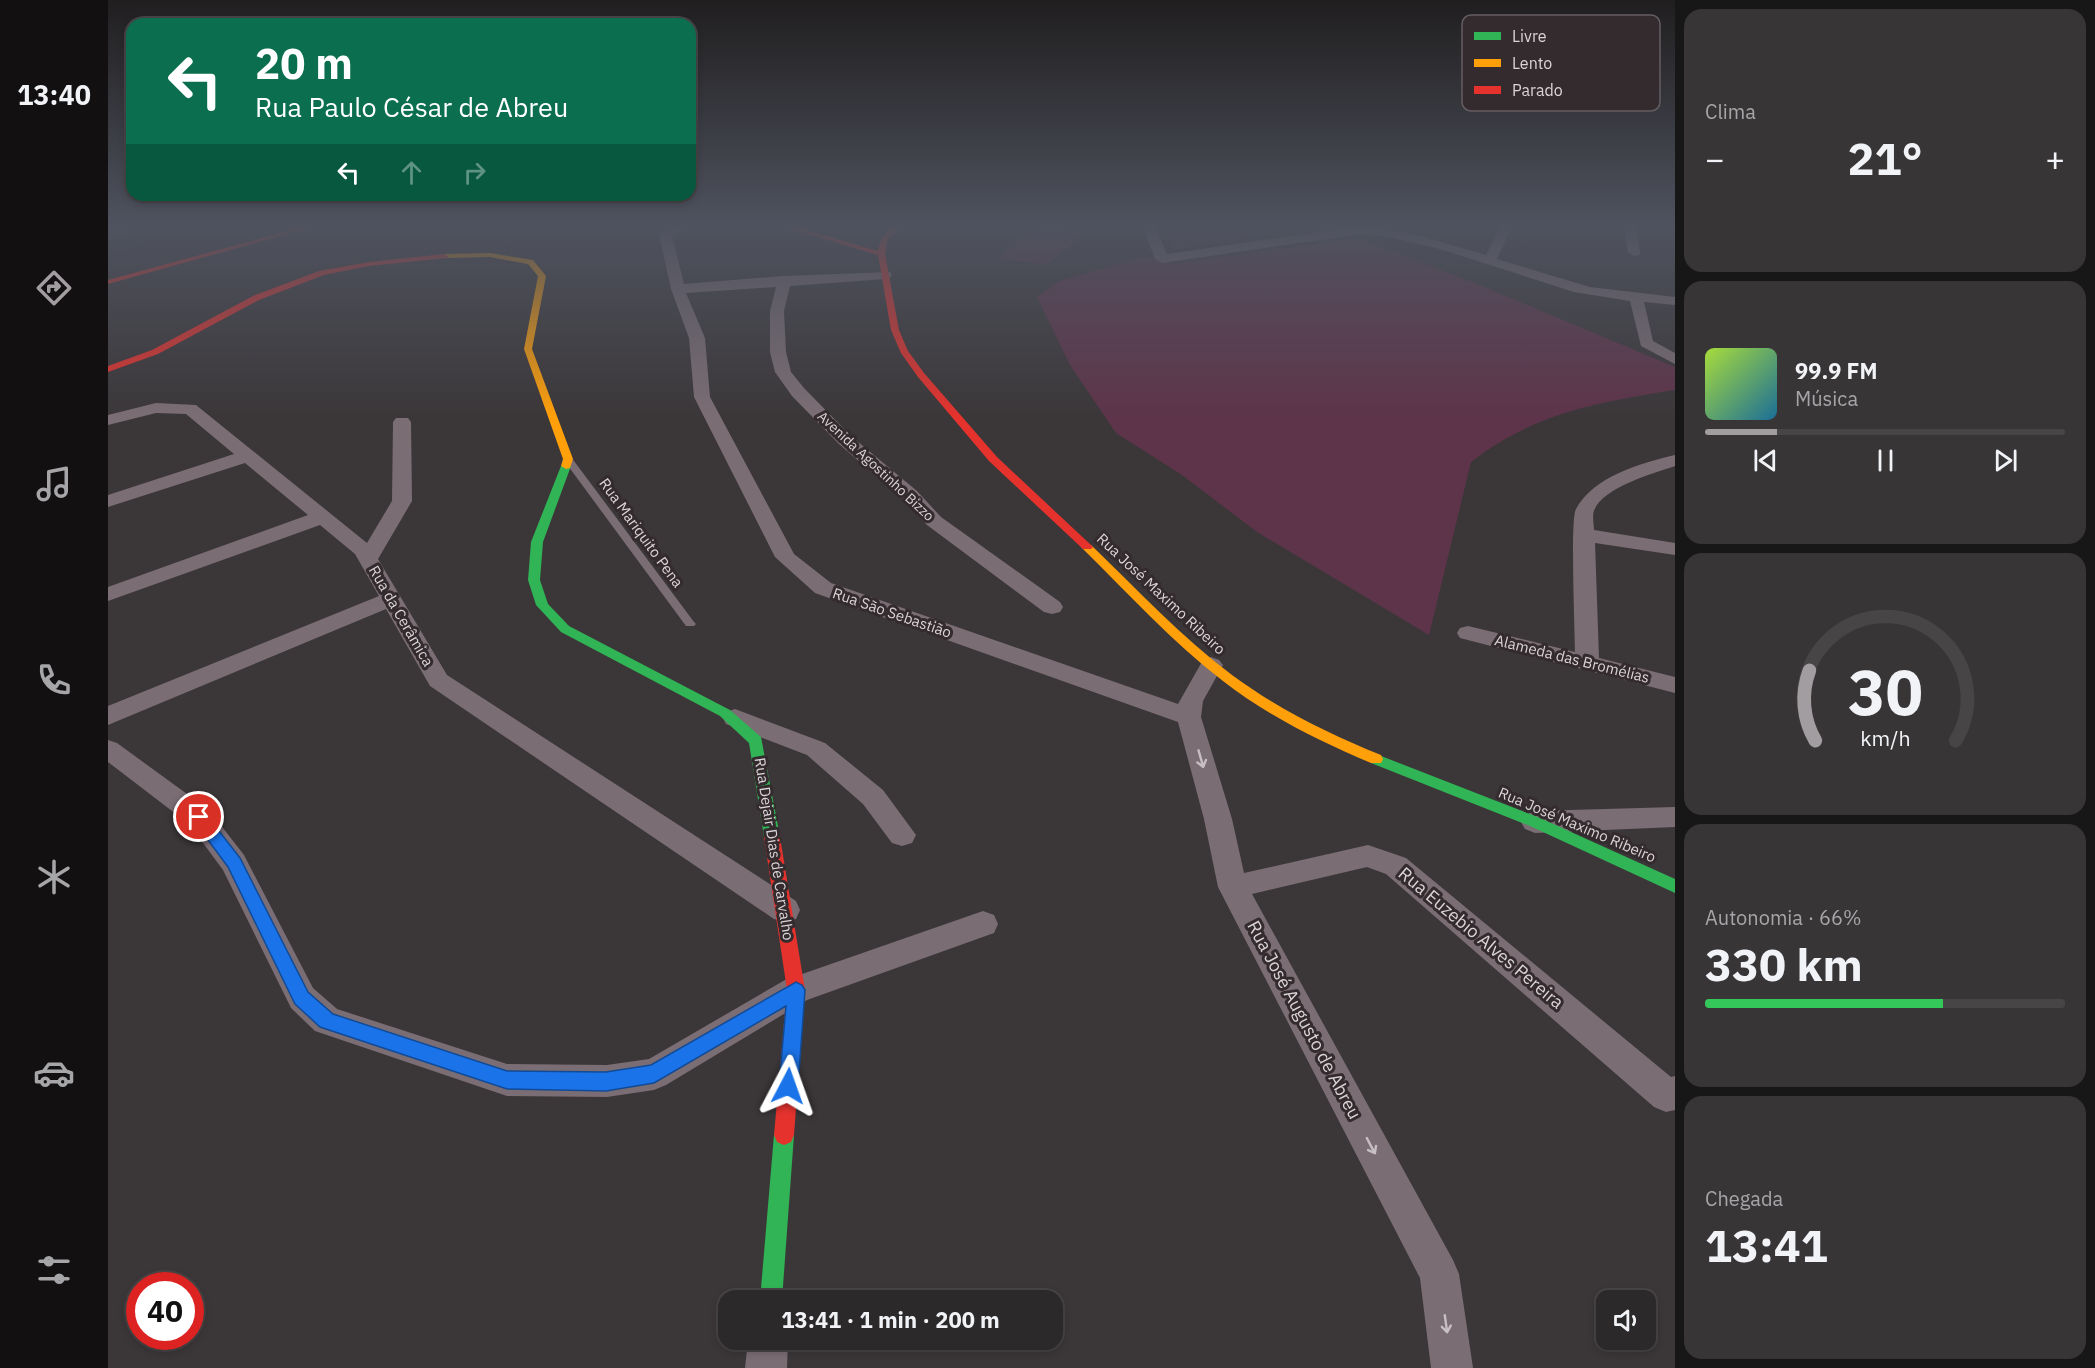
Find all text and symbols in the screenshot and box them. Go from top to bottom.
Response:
legend [1462,15,1660,111]
text: Livre [1512,26,1547,46]
text: 20 m [255,36,353,91]
icon: left [156,42,234,120]
text: Lento [1512,53,1552,73]
text: 13:40 [17,77,91,112]
text: Parado [1512,80,1563,100]
text: Rua Paulo César de Abreu [255,89,568,124]
text: Clima [1705,98,1756,125]
text: 21° [1847,129,1923,187]
text: − [1705,137,1725,180]
text: + [2045,137,2065,180]
icon: left [332,156,365,189]
icon: ahead [395,156,428,189]
icon: right [458,156,491,189]
icon: directions [33,267,75,309]
text: 99.9 FM [1795,356,1878,385]
text: Música [1795,385,1858,412]
street label: Avenida Agostinho Bizzo [814,407,938,525]
icon: previous [1749,444,1782,477]
icon: pause [1869,444,1902,477]
icon: next [1989,444,2022,477]
icon: music [33,463,75,505]
street label: Rua Mariquito Pena [595,474,688,591]
street label: Rua José Maximo Ribeiro [1093,529,1230,658]
street label: Rua da Cerâmica [365,562,438,670]
street label: Rua São Sebastião [830,583,954,642]
street label: Alameda das Bromélias [1493,630,1652,687]
text: 30 [1848,651,1922,732]
icon: phone [33,659,75,701]
text: km/h [1860,724,1910,752]
one-way arrow [1195,749,1207,768]
street label: Rua Dejair Dias de Carvalho [751,756,798,942]
street label: Rua José Maximo Ribeiro [1496,783,1659,866]
pin [173,791,224,842]
icon: arrive [182,800,215,833]
icon: climate [33,856,75,898]
street label: Rua Euzebio Alves Pereira [1394,862,1569,1014]
text: Autonomia · 66% [1705,904,1862,931]
street label: Rua José Augusto de Abreu [1242,917,1367,1123]
text: 330 km [1705,935,1863,993]
icon: car [33,1052,75,1094]
position arrow [756,1054,820,1118]
one-way arrow [1365,1137,1377,1154]
text: Chegada [1705,1185,1783,1212]
text: 13:41 [1705,1216,1828,1274]
icon: filters [33,1249,75,1291]
speed limit sign: 40 [126,1272,204,1350]
map controls [1596,1290,1656,1350]
button: sound [1596,1290,1656,1350]
text: 13:41 · 1 min · 200 m [781,1305,1000,1334]
one-way arrow [1440,1313,1451,1333]

